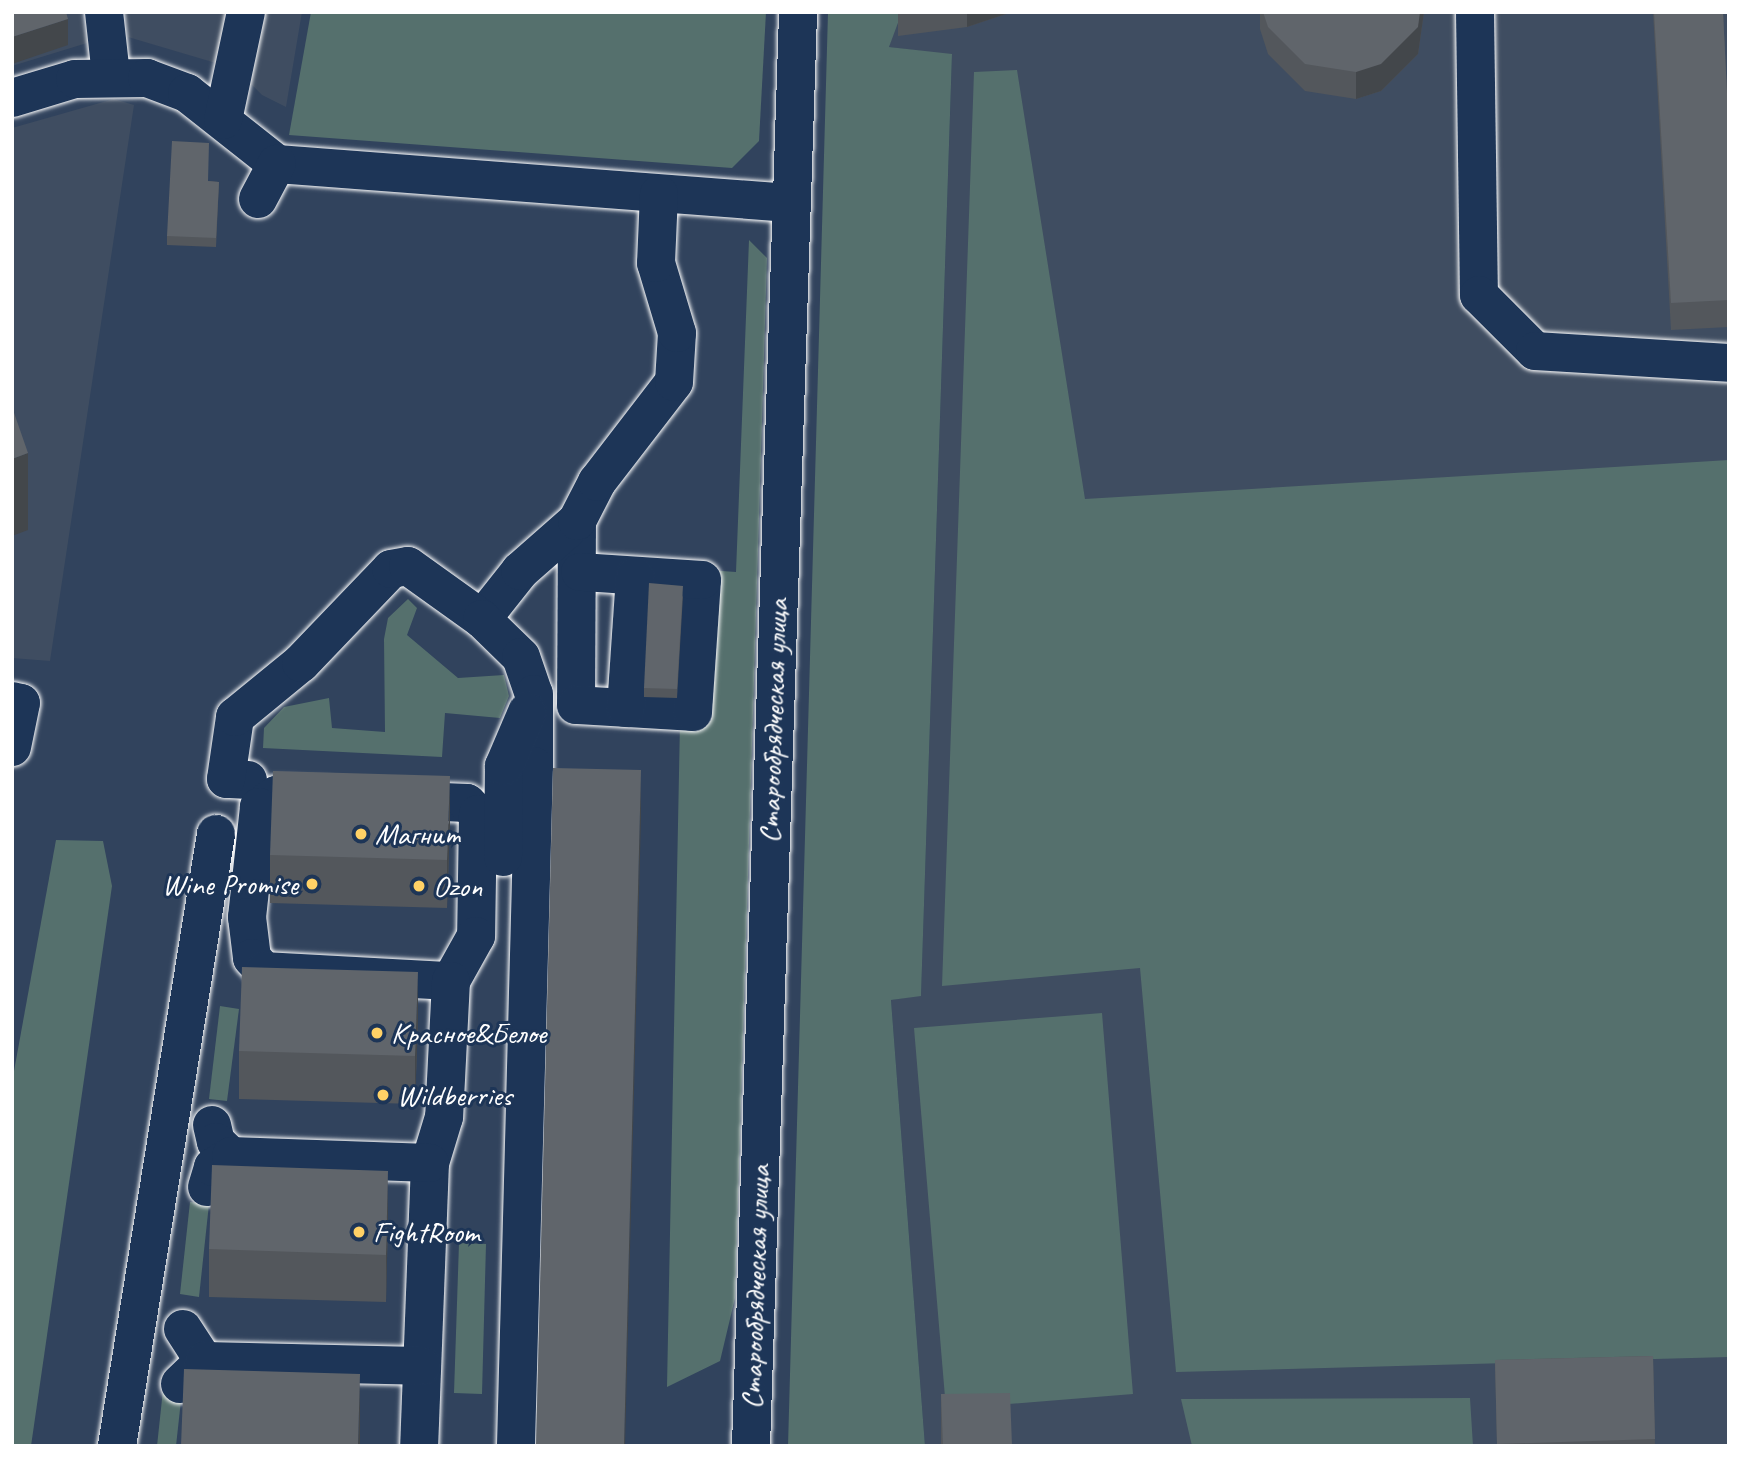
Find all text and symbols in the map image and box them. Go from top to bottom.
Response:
street label: Старообрядческая улица [751,598,795,844]
place label: Магнит [375,816,460,852]
marker: Магнит [353,826,369,842]
place label: Wine Promise [160,866,298,902]
place label: Ozon [433,868,482,904]
marker: Wine Promise [304,876,320,892]
marker: Ozon [411,878,427,894]
place label: Красное&Белое [391,1015,546,1051]
marker: Красное&Белое [369,1025,385,1041]
place label: Wildberries [397,1077,512,1113]
marker: Wildberries [375,1087,391,1103]
street label: Старообрядческая улица [733,1164,777,1410]
place label: FightRoom [373,1214,480,1250]
marker: FightRoom [351,1224,367,1240]

